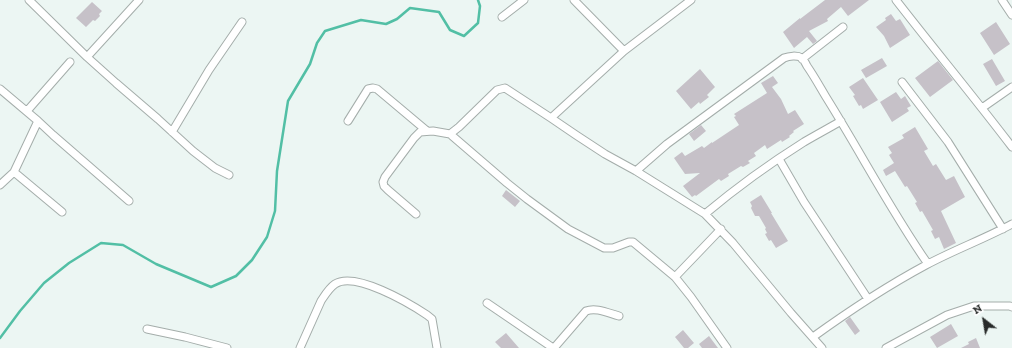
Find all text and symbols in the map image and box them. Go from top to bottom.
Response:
north arrow [964,300,1004,340]
text: N [971,302,984,317]

